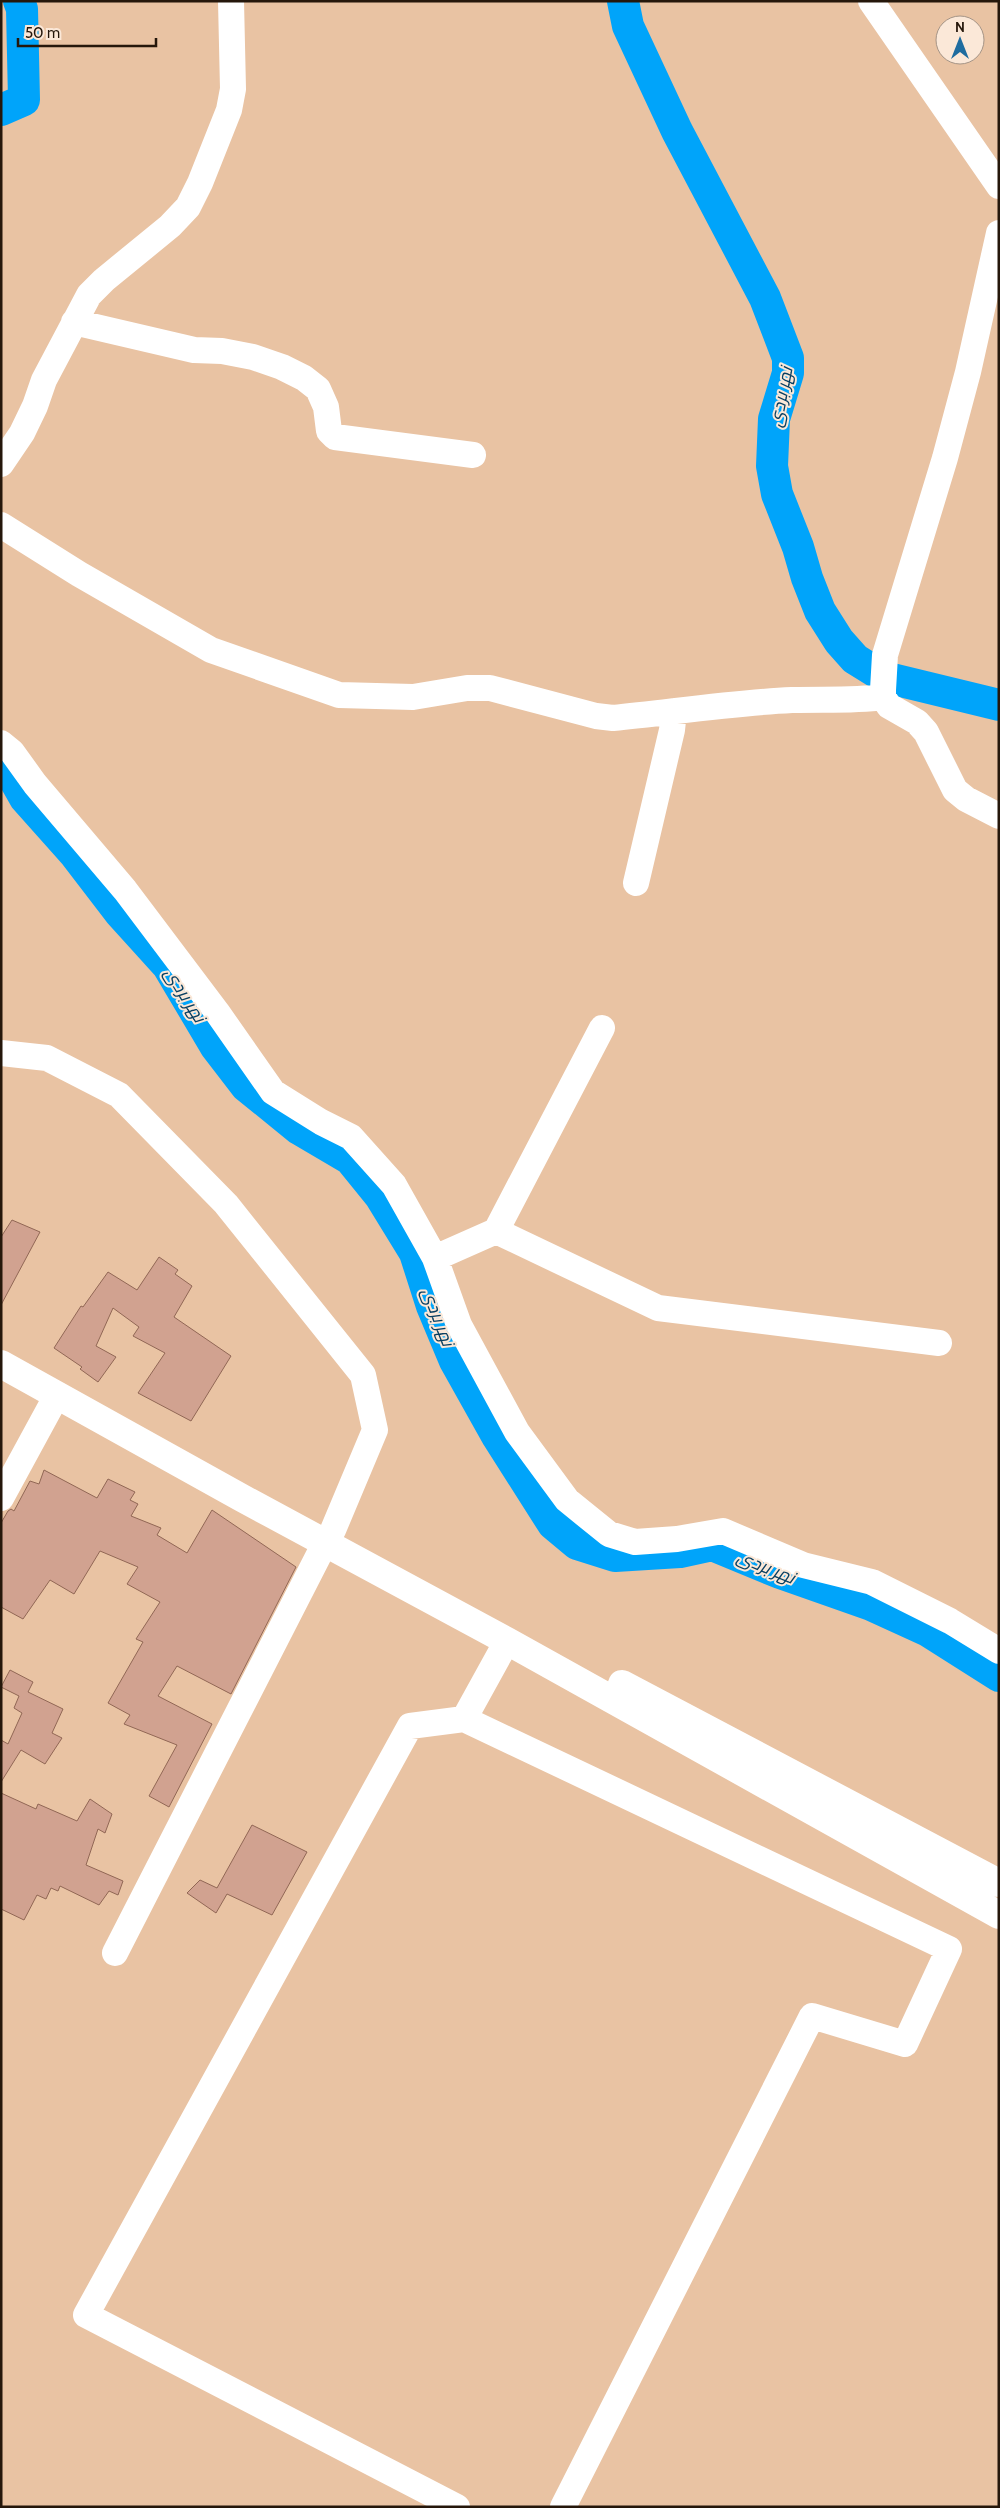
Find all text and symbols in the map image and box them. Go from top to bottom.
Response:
scale bar [18,15,155,47]
north arrow [935,15,985,65]
text: N [955,18,965,36]
text: 50 m [25,24,60,42]
water label: نهر بردى [764,363,798,429]
water label: نهر بردى [160,963,212,1028]
water label: نهر بردى [417,1285,460,1351]
water label: نهر بردى [734,1545,800,1589]

